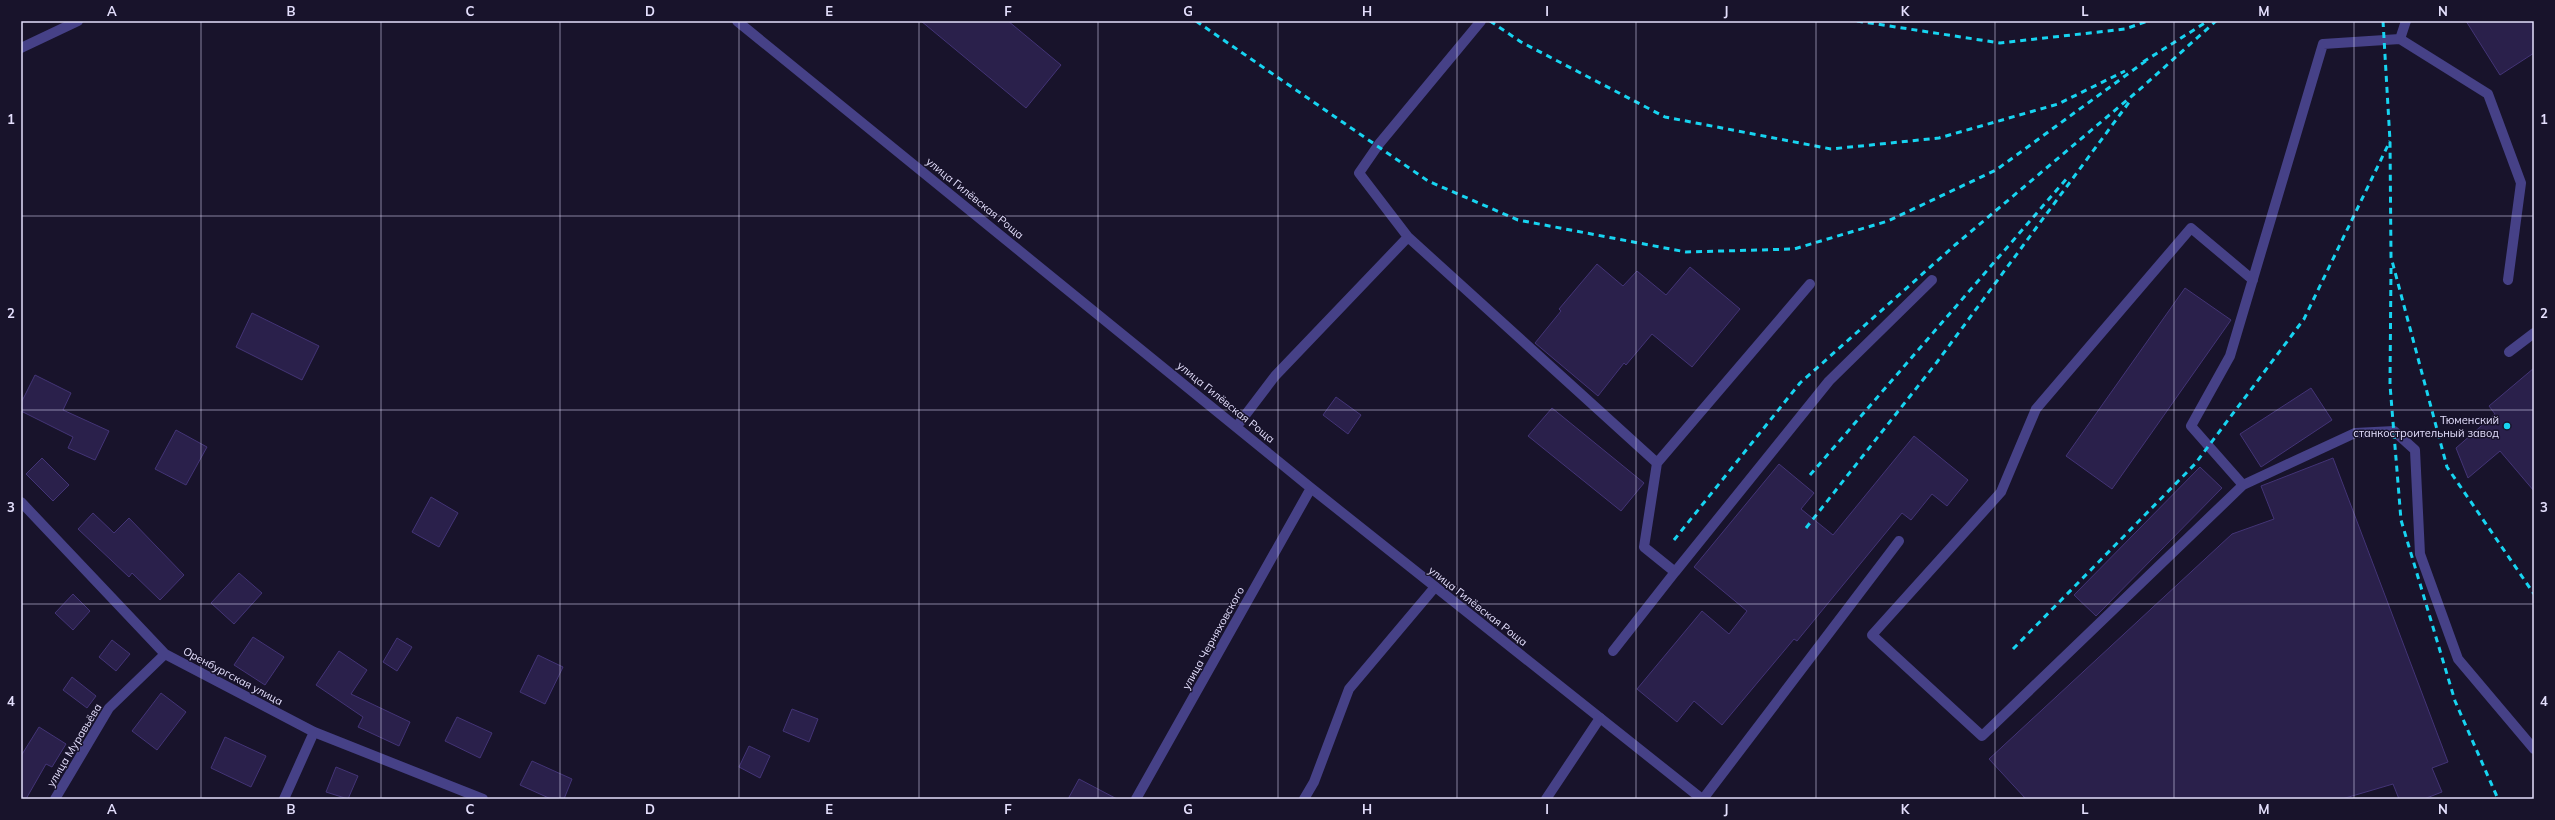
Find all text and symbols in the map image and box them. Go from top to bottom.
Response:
text: A [107,3,117,19]
text: B [287,3,296,19]
text: C [466,3,475,19]
text: D [645,3,655,19]
text: E [825,3,833,19]
text: F [1004,3,1012,19]
text: G [1183,3,1193,19]
text: H [1362,3,1372,19]
text: I [1545,3,1549,19]
text: J [1724,3,1728,19]
text: K [1901,3,1911,19]
text: L [2081,3,2089,19]
text: M [2258,3,2270,19]
text: N [2438,3,2448,19]
text: 1 [7,111,15,127]
text: 1 [2540,111,2548,127]
street label: улица Гилёвская Роща [923,154,1027,242]
text: 2 [7,305,15,321]
text: 2 [2540,305,2548,321]
street label: улица Гилёвская Роща [1174,358,1278,446]
place label: Тюменский станкостроительный завод [2353,413,2499,440]
marker: Тюменский станкостроительный завод [2502,421,2512,431]
text: 3 [7,499,15,515]
text: 3 [2540,499,2548,515]
street label: улица Гилёвская Роща [1426,563,1530,649]
street label: улица Черняховского [1179,584,1247,692]
street label: Оренбургская улица [181,644,285,708]
text: 4 [7,693,15,709]
text: 4 [2540,693,2548,709]
street label: улица Муравьёва [44,701,104,789]
text: A [107,801,117,817]
text: B [287,801,296,817]
text: C [466,801,475,817]
text: D [645,801,655,817]
text: E [825,801,833,817]
text: F [1004,801,1012,817]
text: G [1183,801,1193,817]
text: H [1362,801,1372,817]
text: I [1545,801,1549,817]
text: J [1724,801,1728,817]
text: K [1901,801,1911,817]
text: L [2081,801,2089,817]
text: M [2258,801,2270,817]
text: N [2438,801,2448,817]

